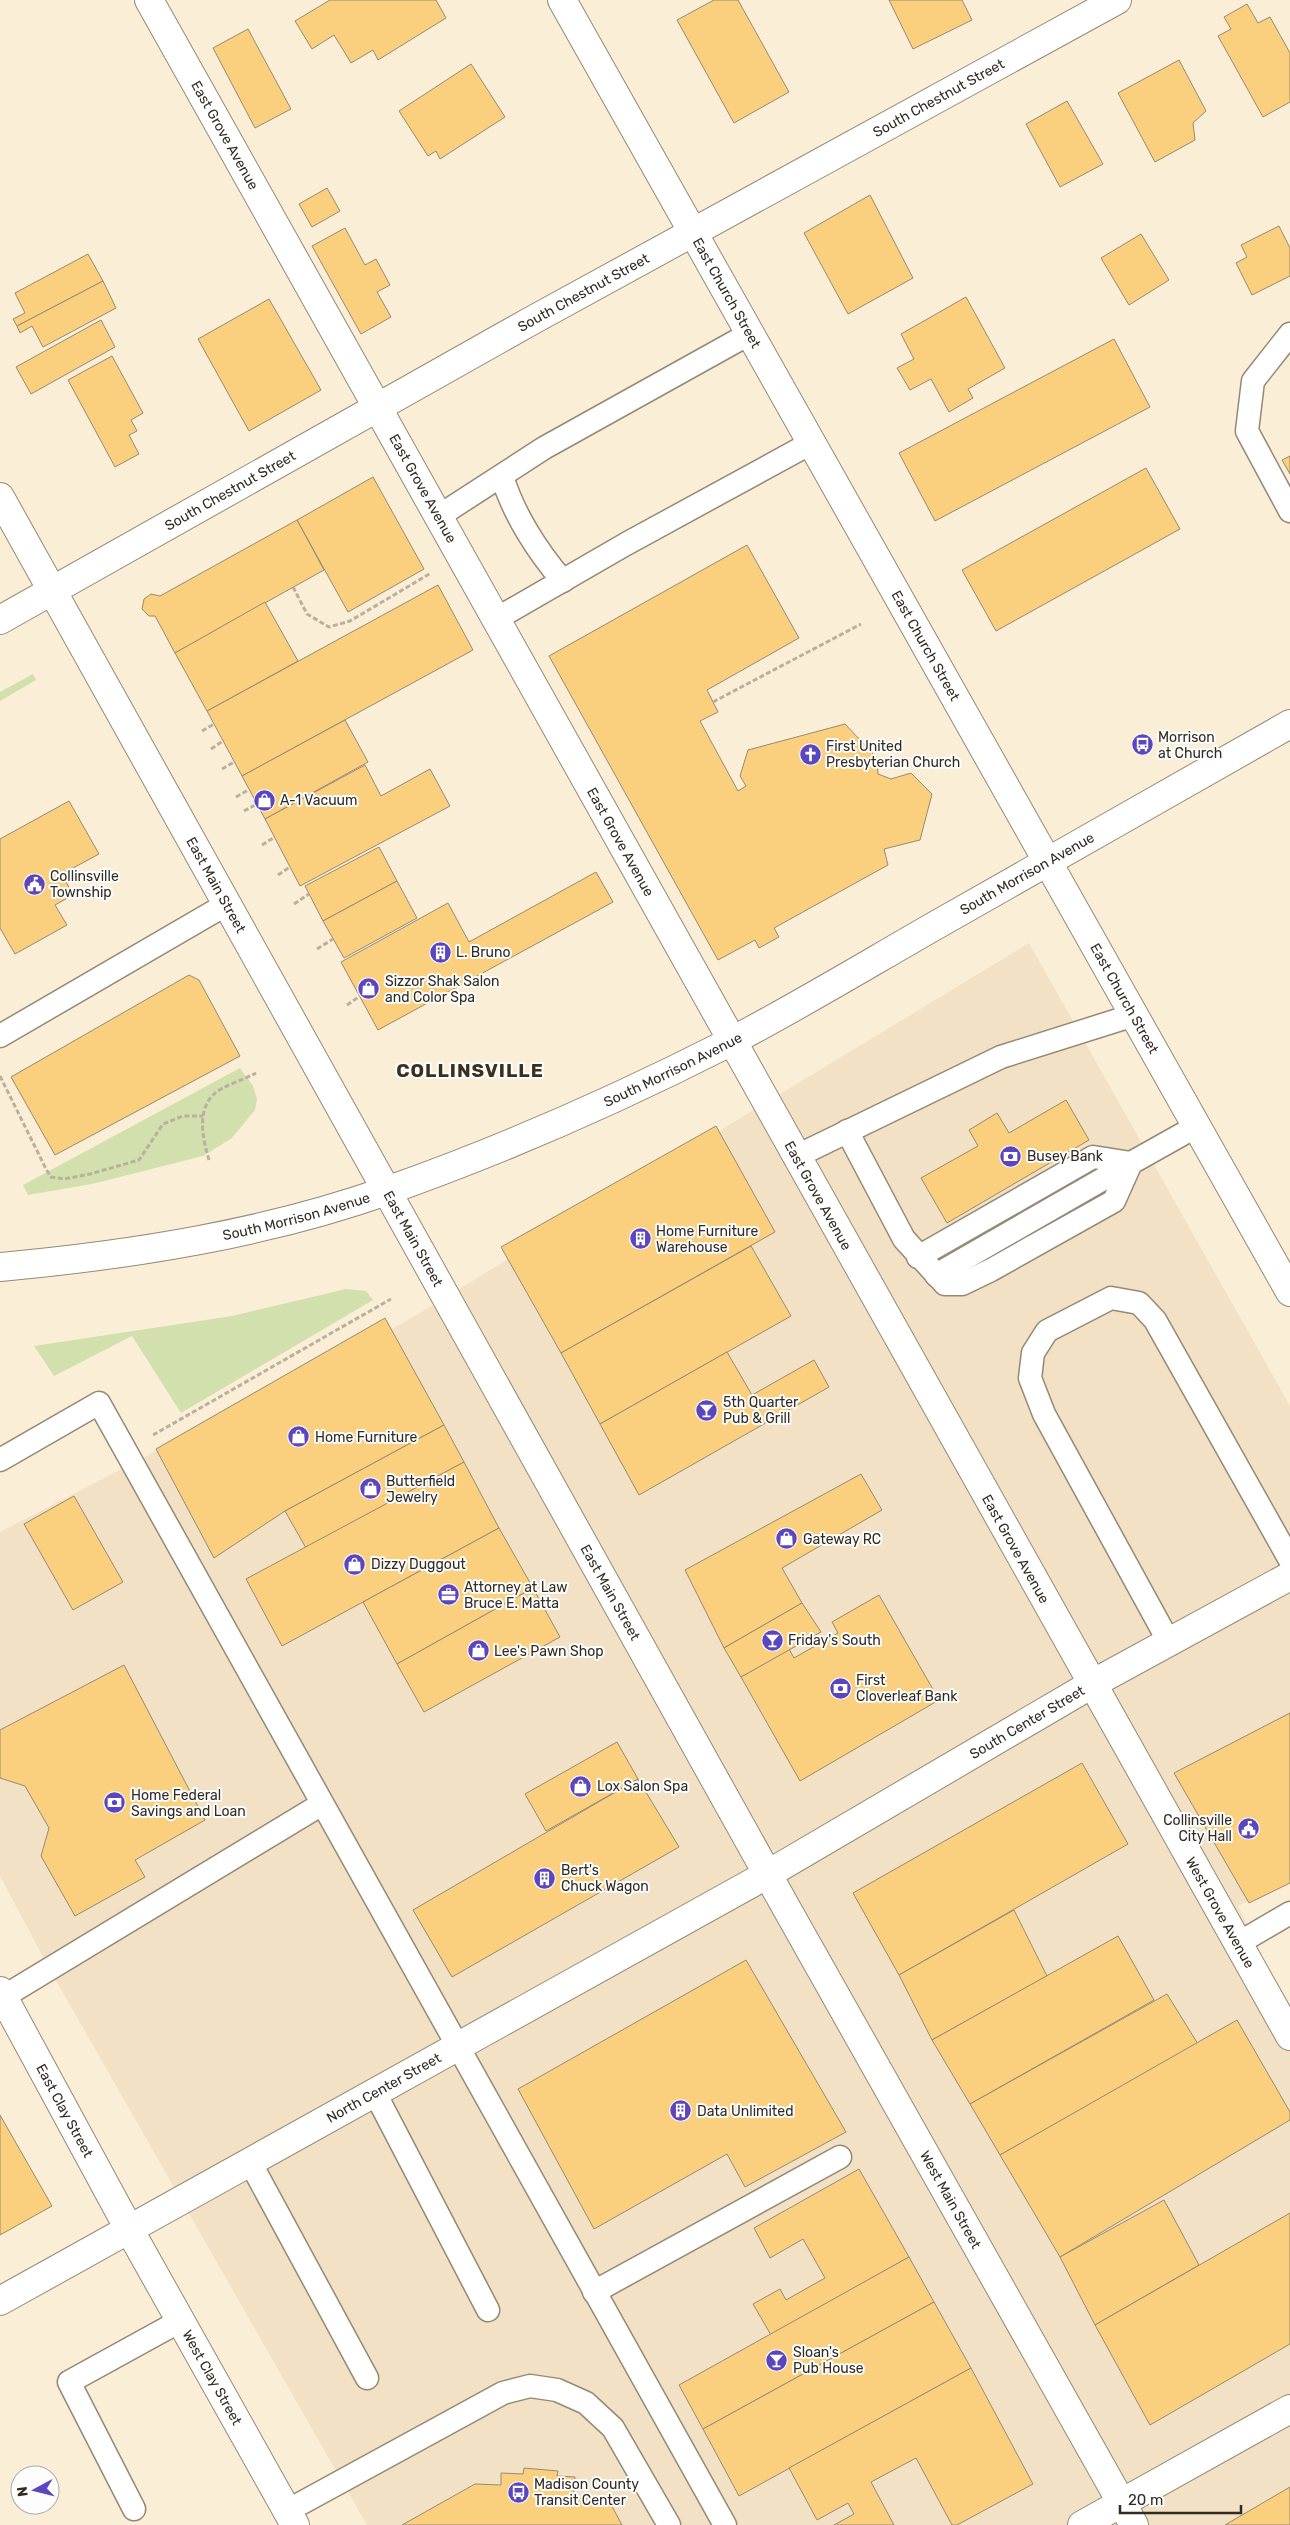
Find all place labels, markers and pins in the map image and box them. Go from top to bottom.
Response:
place label: Morrison at Church [1158,729,1222,762]
bus stop icon: Morrison at Church [1130,733,1154,757]
place label: First United Presbyterian Church [826,738,960,771]
church icon: First United Presbyterian Church [798,742,822,766]
shop icon: A-1 Vacuum [252,788,276,812]
place label: A-1 Vacuum [280,792,358,809]
place label: Collinsville Township [50,868,119,901]
public building icon: Collinsville Township [22,872,46,896]
building icon: L. Bruno [428,940,452,964]
place label: L. Bruno [456,944,510,961]
place label: Sizzor Shak Salon and Color Spa [385,973,500,1006]
shop icon: Sizzor Shak Salon and Color Spa [357,977,381,1001]
bank icon: Busey Bank [999,1144,1023,1168]
place label: Busey Bank [1027,1148,1104,1165]
place label: Home Furniture Warehouse [656,1223,758,1256]
building icon: Home Furniture Warehouse [628,1227,652,1251]
place label: 5th Quarter Pub & Grill [723,1394,799,1427]
bar icon: 5th Quarter Pub & Grill [695,1398,719,1422]
shop icon: Home Furniture [287,1425,311,1449]
place label: Home Furniture [315,1429,417,1446]
place label: Butterfield Jewelry [386,1473,455,1506]
shop icon: Butterfield Jewelry [358,1477,382,1501]
shop icon: Gateway RC [775,1527,799,1551]
place label: Gateway RC [803,1531,881,1548]
shop icon: Dizzy Duggout [343,1552,367,1576]
place label: Dizzy Duggout [371,1556,466,1573]
place label: Attorney at Law Bruce E. Matta [464,1579,568,1612]
office icon: Attorney at Law Bruce E. Matta [436,1583,460,1607]
bar icon: Friday's South [760,1628,784,1652]
place label: Friday's South [788,1632,881,1649]
shop icon: Lee's Pawn Shop [466,1639,490,1663]
place label: Lee's Pawn Shop [494,1643,604,1660]
place label: First Cloverleaf Bank [856,1672,958,1705]
bank icon: First Cloverleaf Bank [828,1676,852,1700]
shop icon: Lox Salon Spa [569,1774,593,1798]
place label: Lox Salon Spa [597,1778,688,1795]
place label: Home Federal Savings and Loan [131,1787,246,1820]
bank icon: Home Federal Savings and Loan [103,1791,127,1815]
place label: Collinsville City Hall [1163,1812,1232,1845]
public building icon: Collinsville City Hall [1236,1816,1260,1840]
place label: Bert's Chuck Wagon [561,1862,649,1895]
building icon: Bert's Chuck Wagon [533,1866,557,1890]
building icon: Data Unlimited [669,2099,693,2123]
place label: Data Unlimited [697,2103,794,2120]
place label: Sloan's Pub House [793,2344,864,2377]
bar icon: Sloan's Pub House [765,2348,789,2372]
place label: Madison County Transit Center [534,2476,639,2509]
bus stop icon: Madison County Transit Center [506,2480,530,2504]

